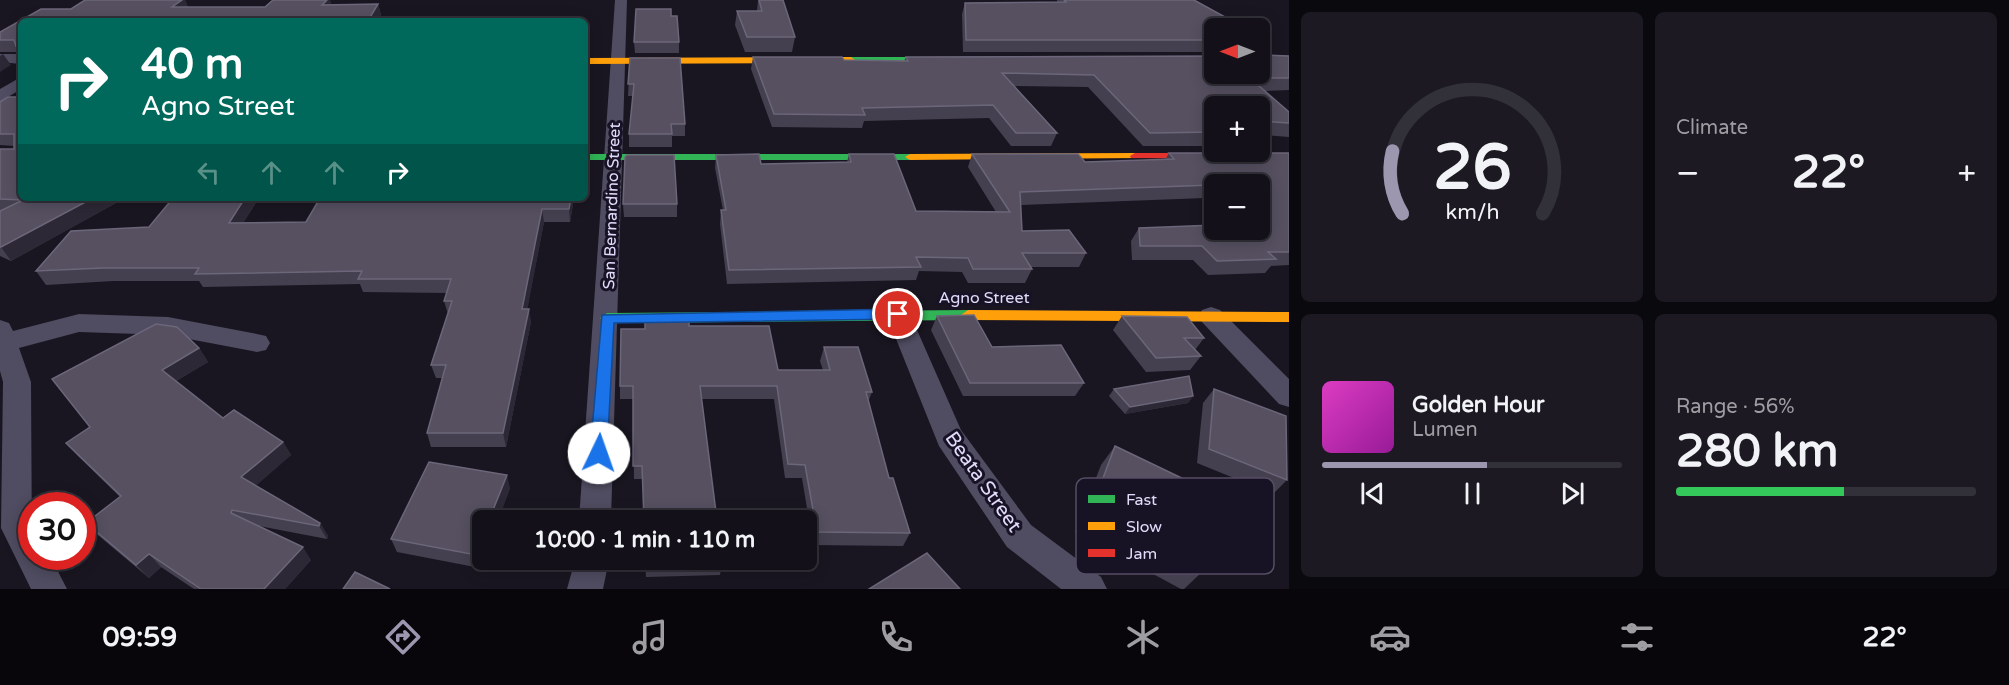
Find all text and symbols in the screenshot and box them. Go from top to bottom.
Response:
north arrow [1204,18,1270,84]
map controls [1204,18,1270,240]
text: 40 m [141,39,243,90]
icon: right [42,42,120,120]
text: Agno Street [141,90,295,123]
button: + [1204,96,1270,162]
text: Climate [1676,116,1748,140]
street label: San Bernardino Street [599,122,625,290]
text: 26 [1433,131,1511,206]
text: 22° [1792,146,1865,200]
text: − [1676,154,1700,193]
text: + [1957,154,1976,193]
icon: left [192,156,225,189]
icon: ahead [255,156,288,189]
icon: ahead [318,156,351,189]
icon: right [381,156,414,189]
button: − [1204,174,1270,240]
text: km/h [1445,199,1499,225]
pin [872,288,923,339]
street label: Agno Street [938,288,1030,308]
icon: arrive [881,297,914,330]
text: Golden Hour [1412,392,1544,418]
text: Range · 56% [1676,395,1795,419]
text: Lumen [1412,418,1478,442]
position arrow [567,421,631,485]
text: 280 km [1676,425,1838,479]
street label: Beata Street [940,427,1027,537]
icon: previous [1356,477,1389,510]
icon: pause [1456,477,1489,510]
icon: next [1556,477,1589,510]
legend [1076,478,1274,574]
text: Fast [1126,490,1157,510]
speed limit sign: 30 [18,492,96,570]
text: Slow [1126,517,1162,537]
text: 10:00 · 1 min · 110 m [534,527,755,553]
text: Jam [1126,544,1157,564]
icon: directions [382,616,424,658]
icon: music [629,616,671,658]
icon: phone [875,616,917,658]
icon: climate [1122,616,1164,658]
icon: car [1369,616,1411,658]
icon: filters [1616,616,1658,658]
text: 09:59 [102,621,177,654]
text: 22° [1862,621,1907,654]

